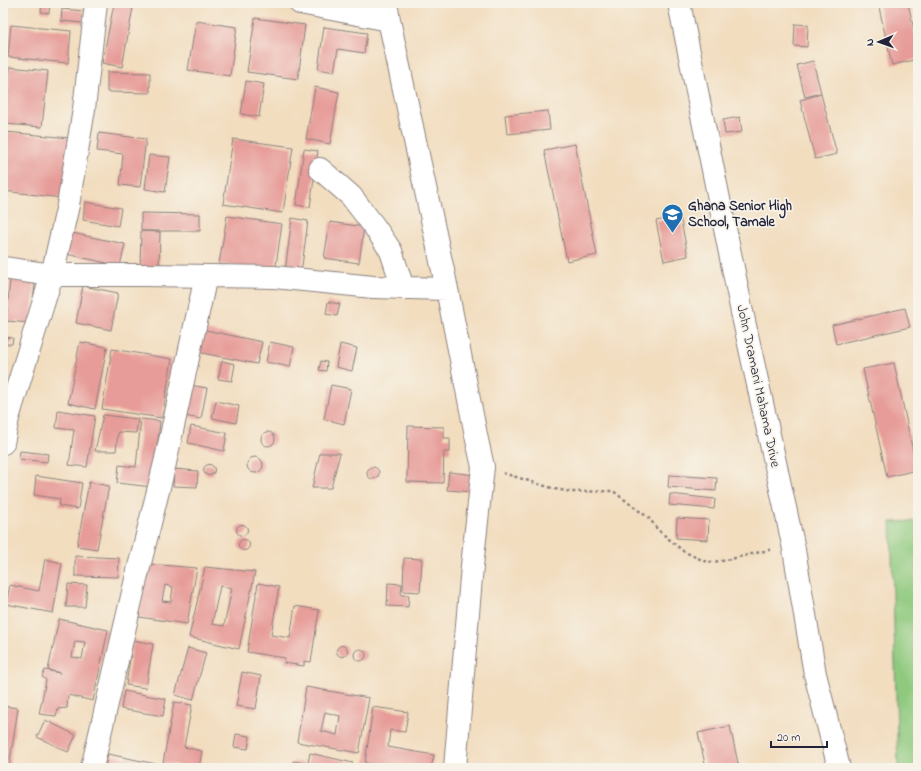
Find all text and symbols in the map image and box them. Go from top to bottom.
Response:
north arrow [859,22,899,62]
text: N [862,38,878,46]
place label: Ghana Senior High School, Tamale [688,196,792,233]
school or university icon: Ghana Senior High School, Tamale [660,201,686,234]
street label: John Dramani Mahama Drive [731,303,786,470]
scale bar [771,723,827,749]
text: 20 m [777,729,800,747]

